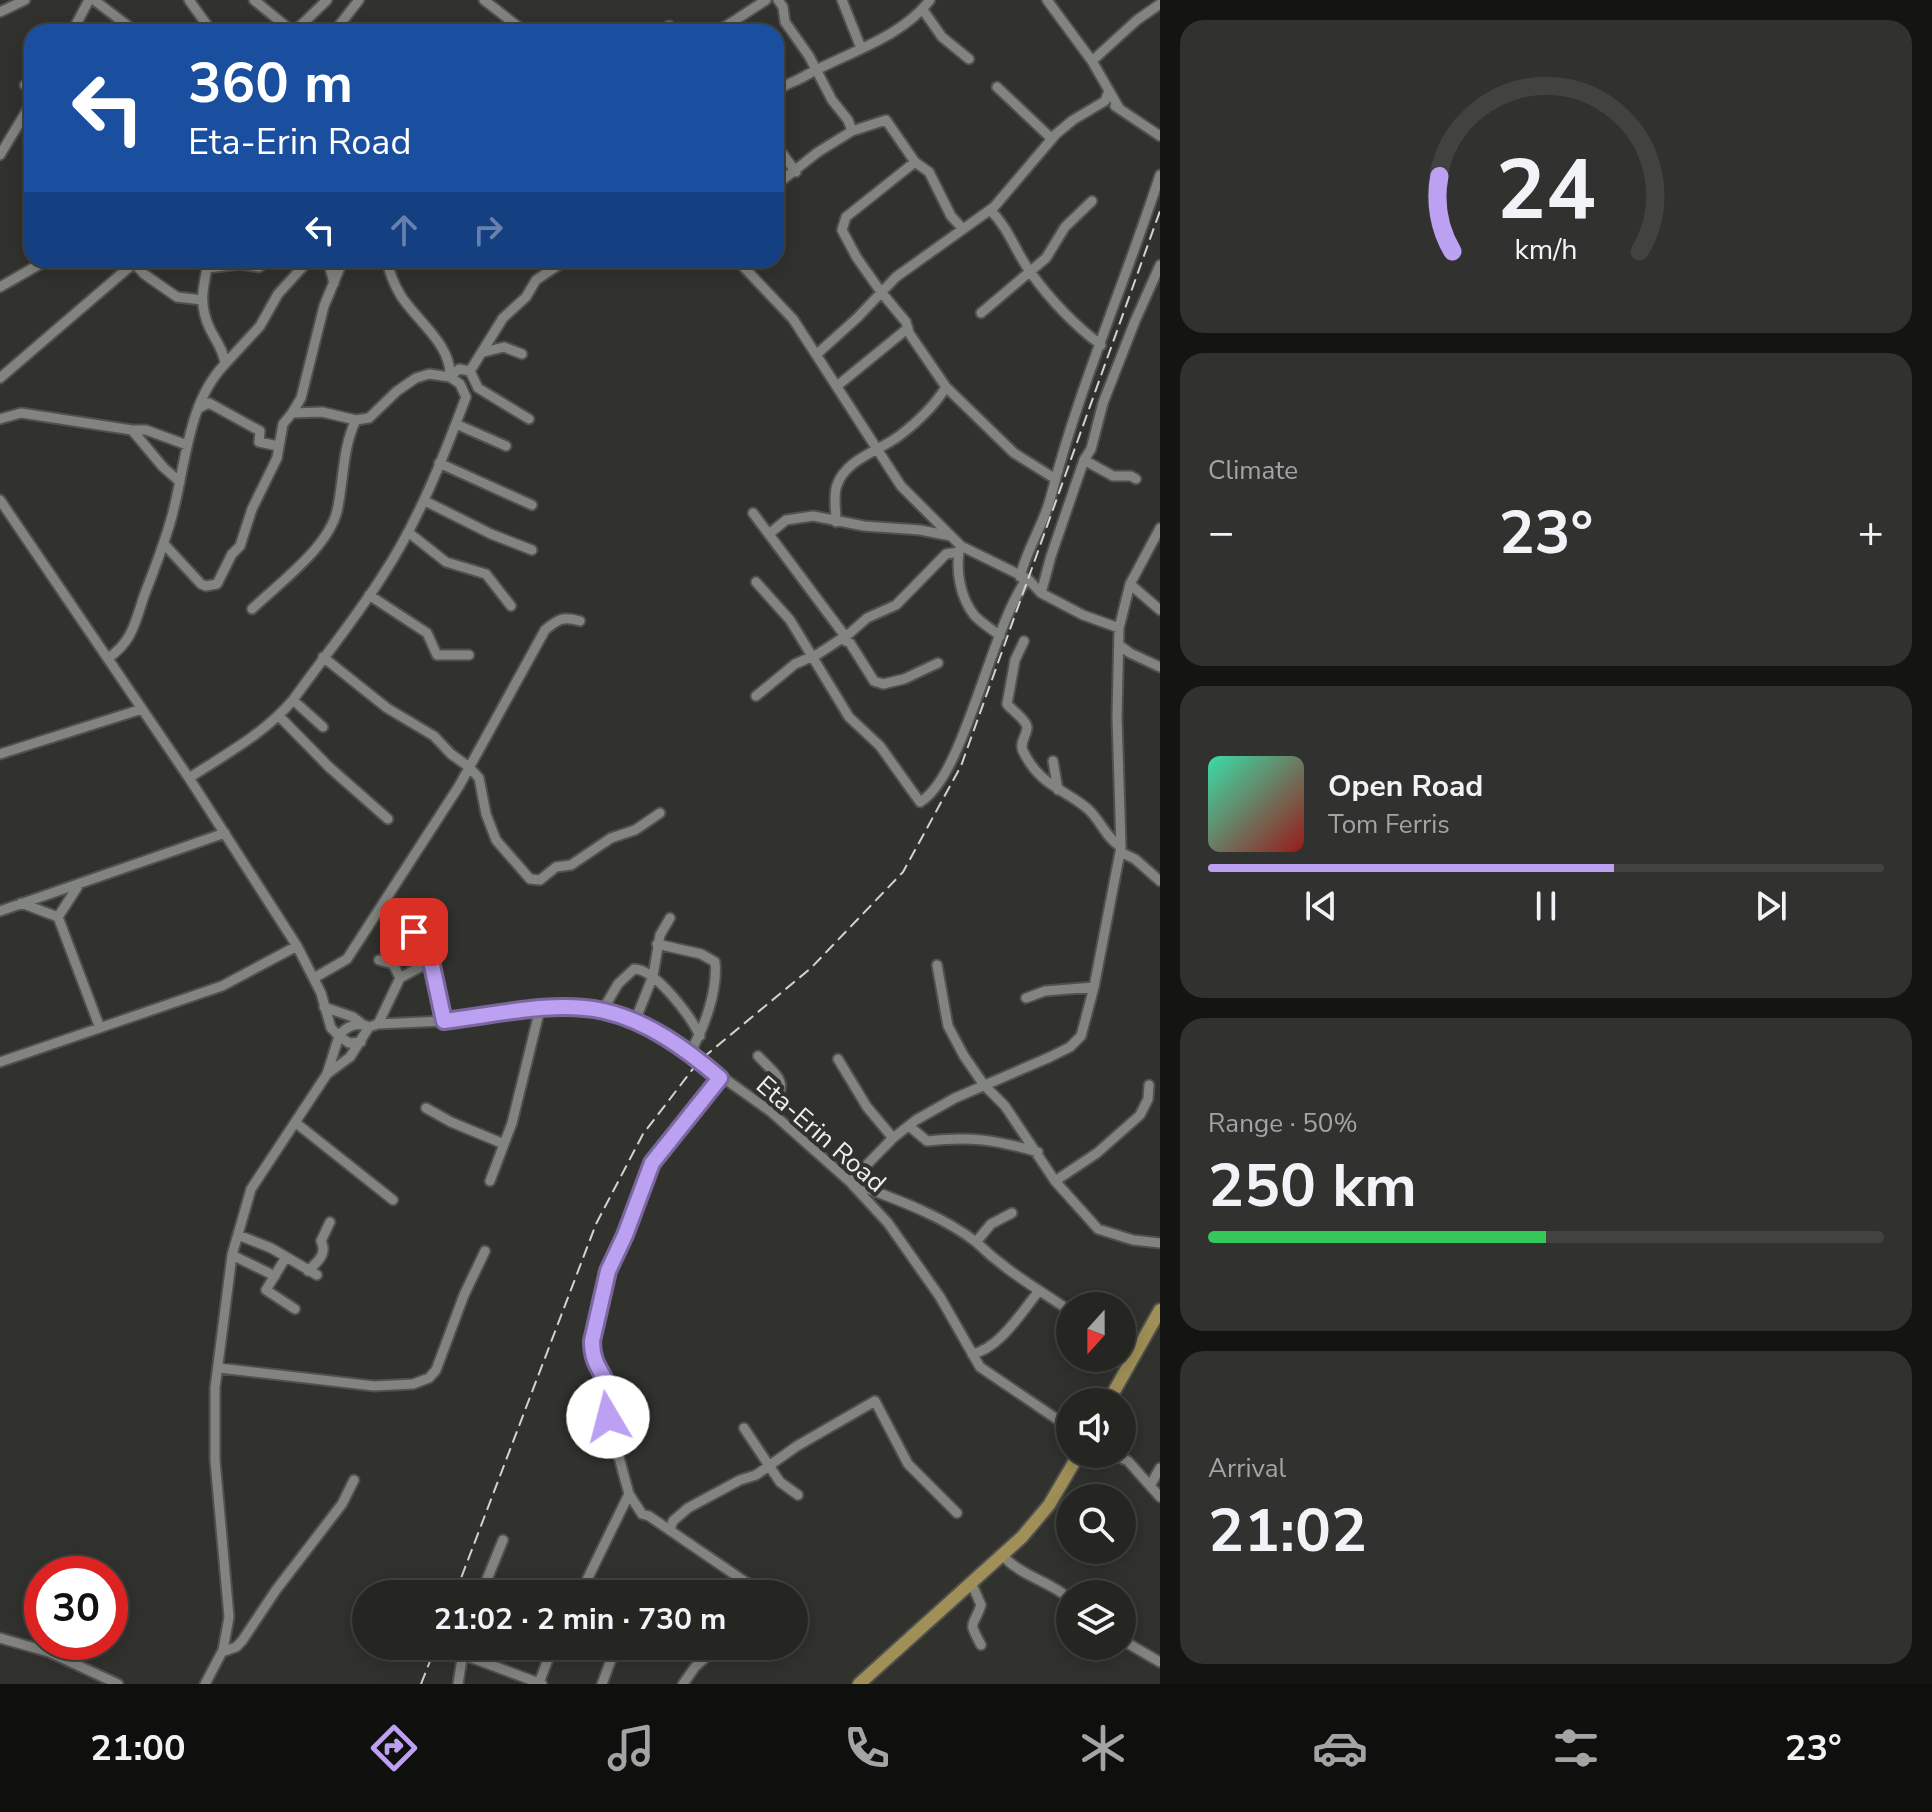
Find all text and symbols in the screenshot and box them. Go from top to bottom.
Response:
text: 360 m [188,45,353,122]
icon: left [56,56,160,160]
text: Eta-Erin Road [188,118,411,167]
text: 24 [1496,134,1596,247]
icon: left [298,208,342,252]
icon: ahead [382,208,426,252]
icon: right [466,208,510,252]
text: km/h [1515,231,1577,270]
text: Climate [1208,453,1298,488]
text: 23° [1499,492,1593,574]
text: − [1208,503,1234,563]
text: + [1858,503,1884,563]
text: Open Road [1328,766,1483,807]
text: Tom Ferris [1328,807,1450,842]
icon: previous [1299,884,1343,928]
icon: pause [1524,884,1568,928]
icon: next [1749,884,1793,928]
pin [380,898,448,966]
icon: arrive [392,910,436,954]
street label: Eta-Erin Road [749,1068,893,1200]
text: Range · 50% [1208,1106,1358,1141]
text: 250 km [1208,1145,1417,1227]
north arrow [1056,1292,1136,1372]
map controls [1056,1292,1136,1660]
position arrow [566,1375,650,1459]
button: sound [1056,1388,1136,1468]
text: Arrival [1208,1451,1286,1486]
button: search [1056,1484,1136,1564]
text: 21:02 [1208,1490,1367,1572]
speed limit sign: 30 [24,1556,128,1660]
button: layers [1056,1580,1136,1660]
text: 21:02 · 2 min · 730 m [434,1599,726,1640]
icon: directions [366,1720,422,1776]
icon: music [603,1720,659,1776]
icon: phone [839,1720,895,1776]
icon: climate [1075,1720,1131,1776]
icon: car [1312,1720,1368,1776]
icon: filters [1548,1720,1604,1776]
text: 21:00 [90,1724,186,1773]
text: 23° [1785,1724,1842,1773]

